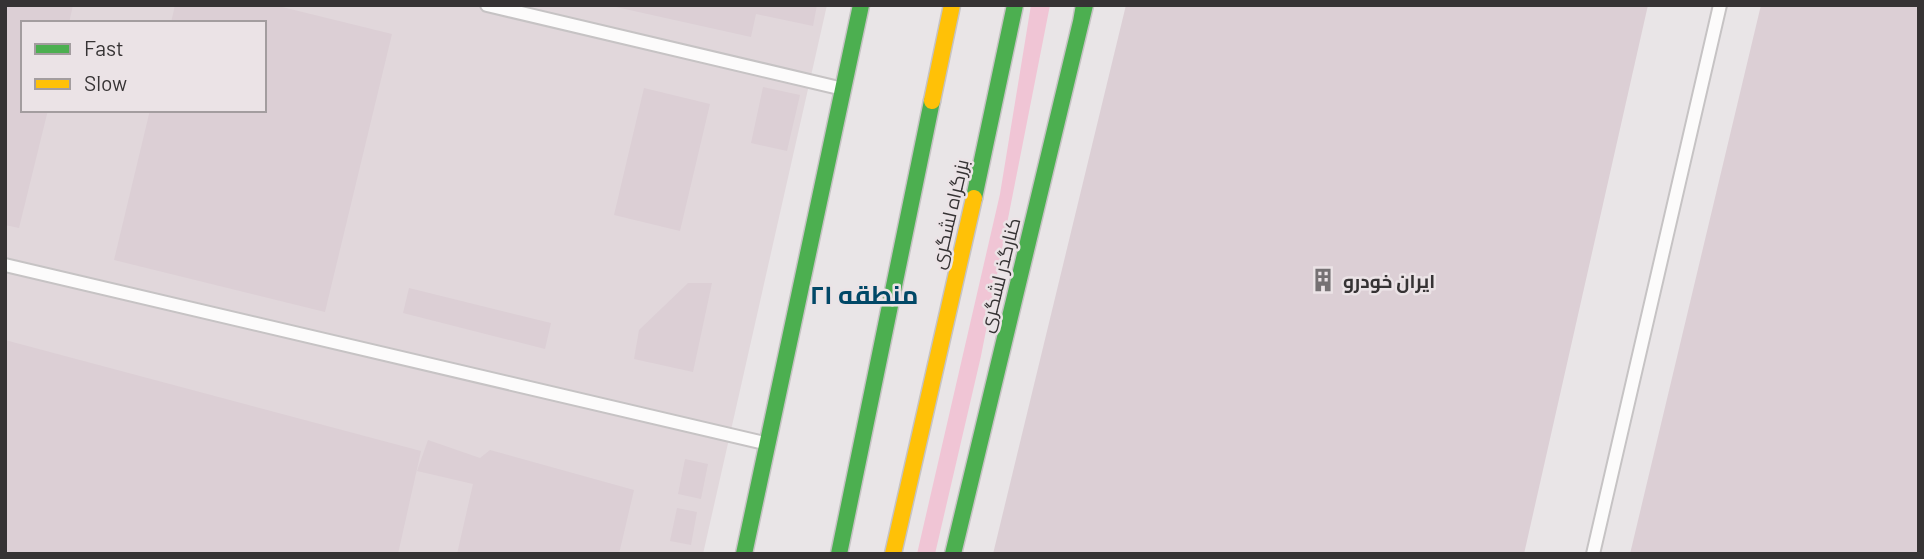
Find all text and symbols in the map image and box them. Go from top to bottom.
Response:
legend [21,21,266,112]
text: Fast [84,35,124,60]
text: Slow [84,70,127,95]
street label: بزرگراه لشگری [925,157,974,271]
street label: کنارگذر لشگری [974,215,1025,335]
building icon: ایران خودرو [1309,266,1337,294]
place label: ایران خودرو [1343,269,1435,293]
district label: منطقه ۲۱ [809,278,919,309]

